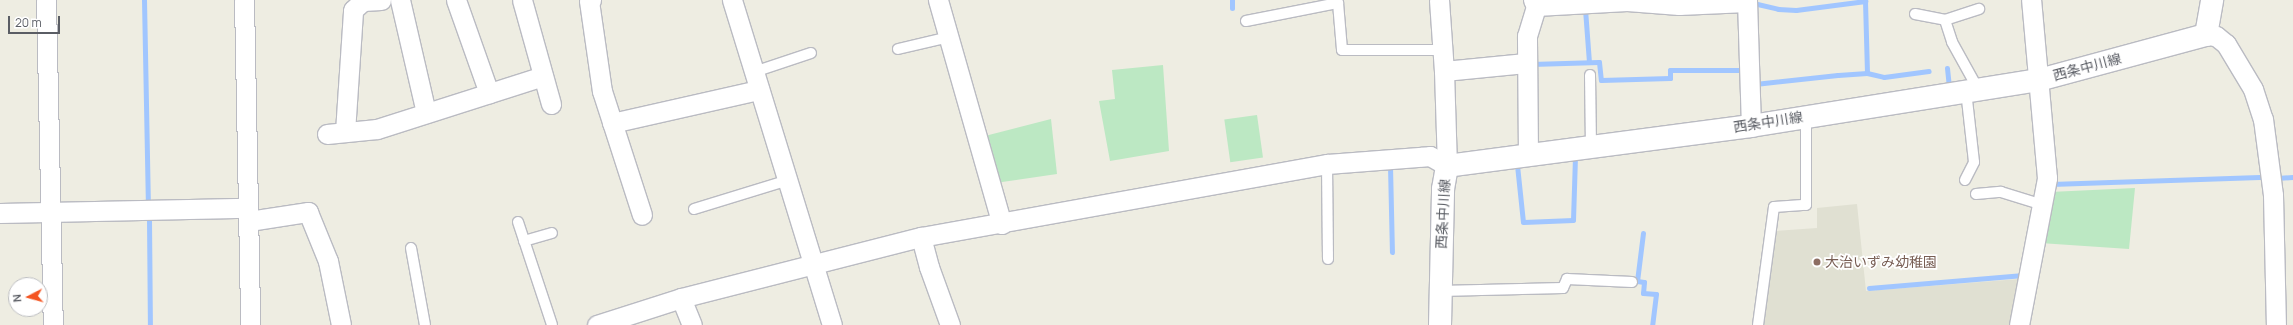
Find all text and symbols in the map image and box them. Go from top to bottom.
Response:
scale bar [10,8,62,34]
text: 20 m [15,14,42,31]
street label: 西条中川線 [2051,50,2123,84]
street label: 西条中川線 [1732,108,1804,136]
street label: 西条中川線 [1433,179,1453,249]
place label: 大治いずみ幼稚園 [1825,254,1937,270]
marker: 大治いずみ幼稚園 [1812,257,1822,267]
north arrow [8,277,48,317]
text: N [9,293,24,303]

